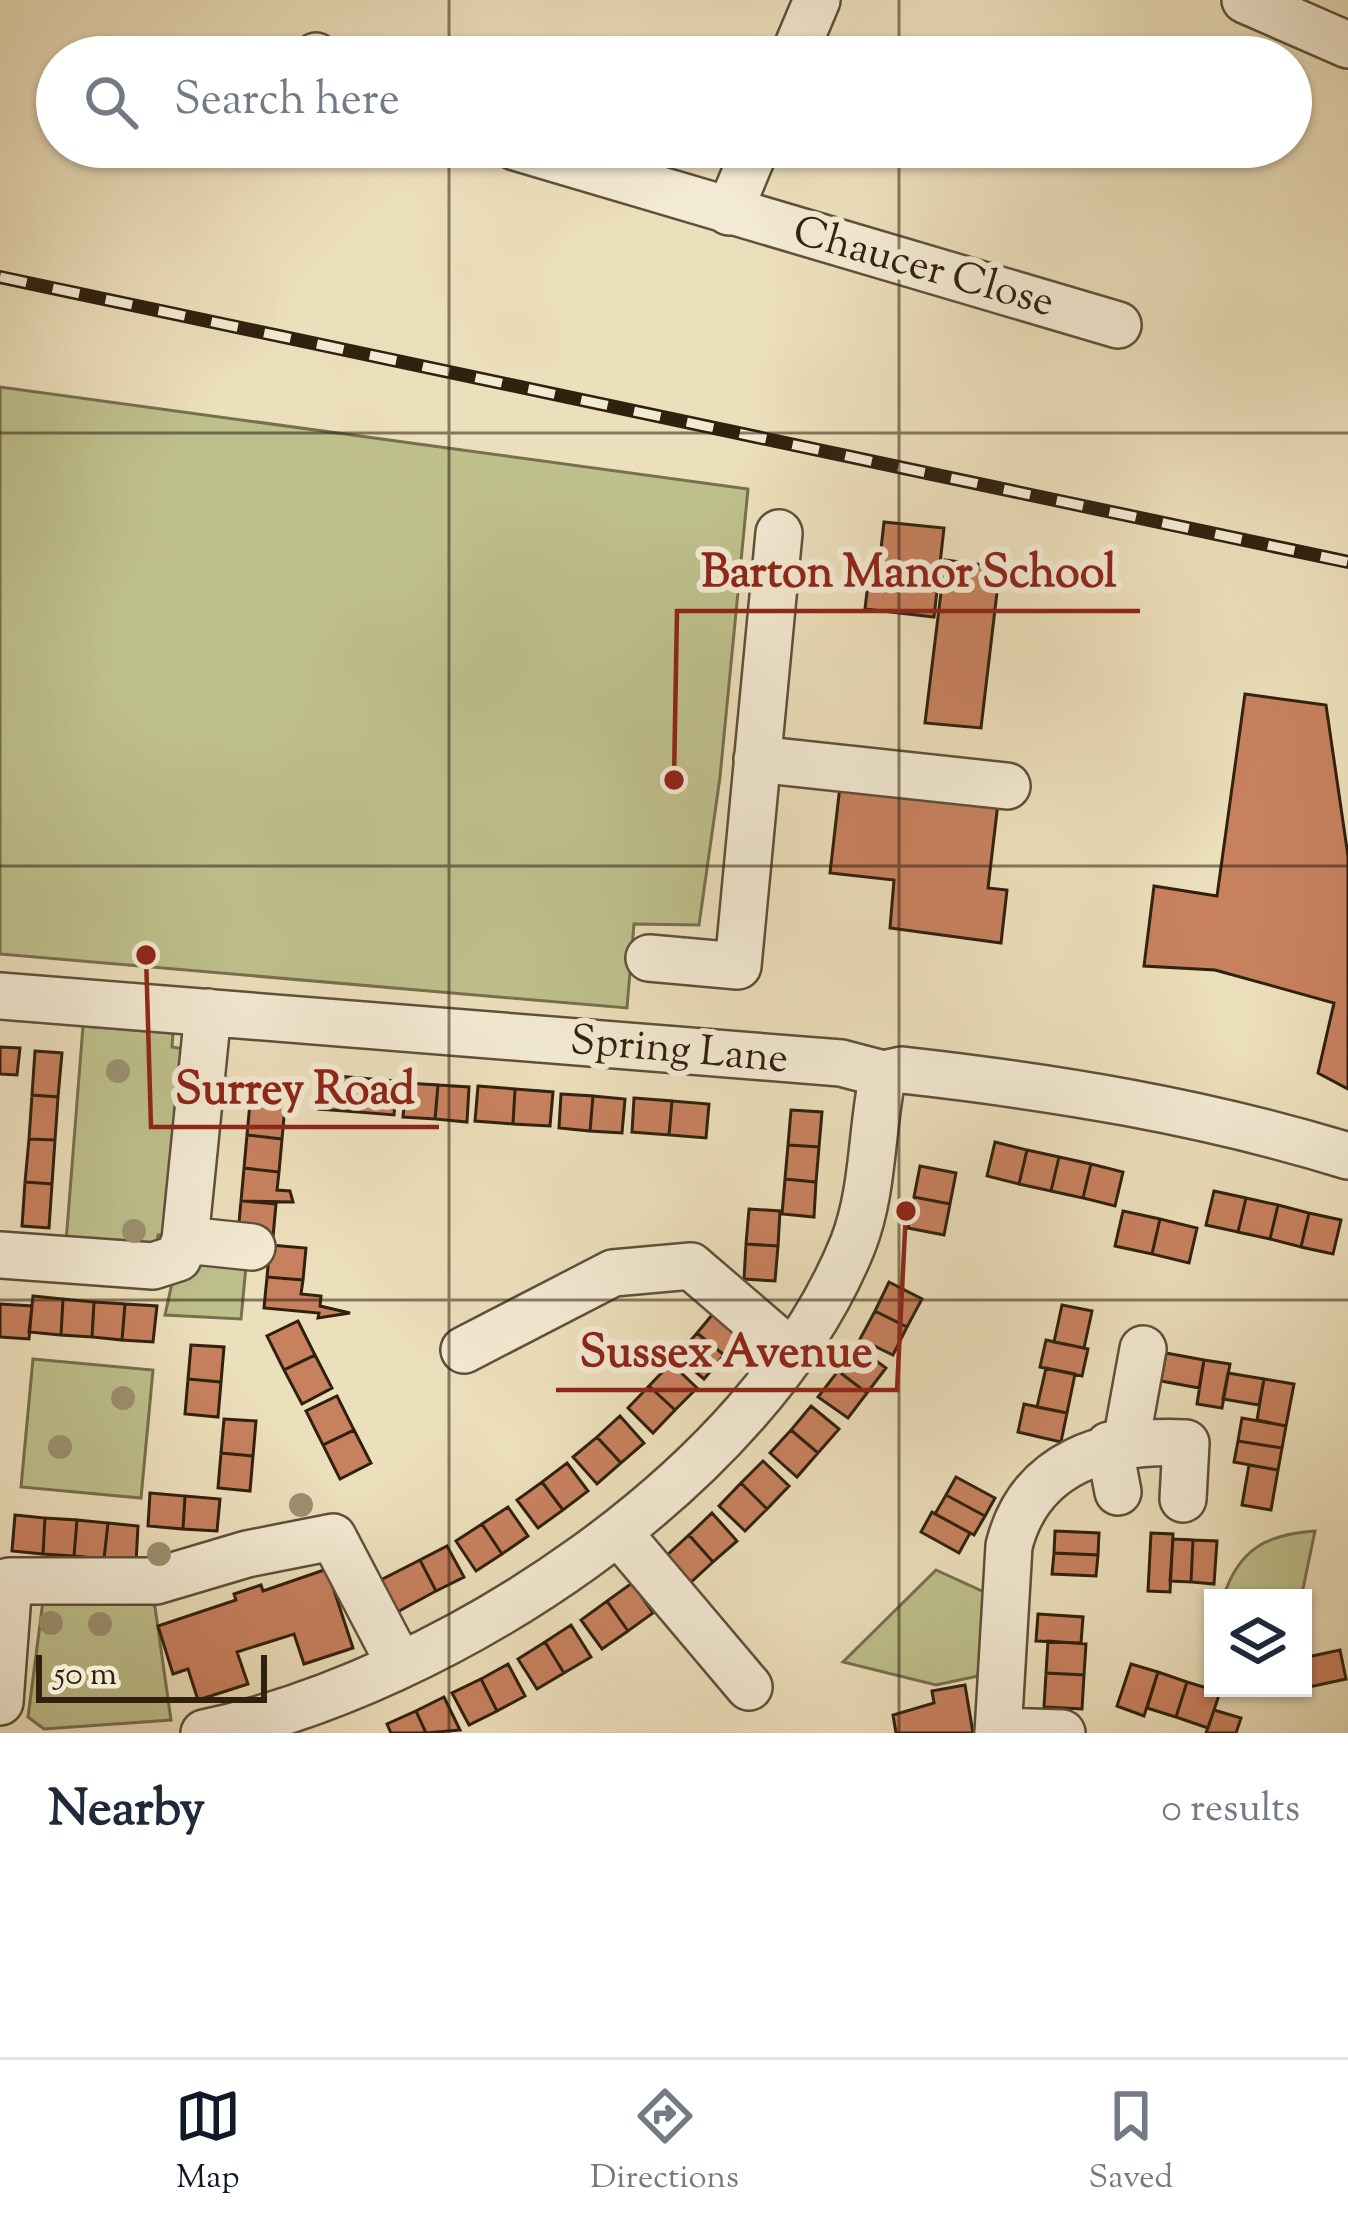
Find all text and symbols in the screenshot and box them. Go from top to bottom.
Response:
search box [36,36,1312,168]
icon: search [78,69,144,135]
text: Search here [174,70,400,135]
street label: Chaucer Close [785,203,1061,335]
callout: Barton Manor School [677,530,1140,611]
text: Barton Manor School [701,543,1117,608]
street label: Spring Lane [568,1013,790,1091]
callout: Surrey Road [151,1046,439,1127]
text: Surrey Road [175,1060,416,1125]
callout: Sussex Avenue [556,1309,897,1390]
text: Sussex Avenue [579,1323,873,1388]
map controls [1204,1589,1312,1697]
button: layers [1204,1589,1312,1697]
scale bar [36,1649,267,1702]
text: 50 m [54,1652,117,1700]
text: Nearby [48,1775,205,1848]
text: 0 results [1161,1783,1300,1839]
tab: Map [175,2083,241,2203]
tab: Directions [590,2083,739,2203]
tab: Saved [1089,2083,1173,2203]

